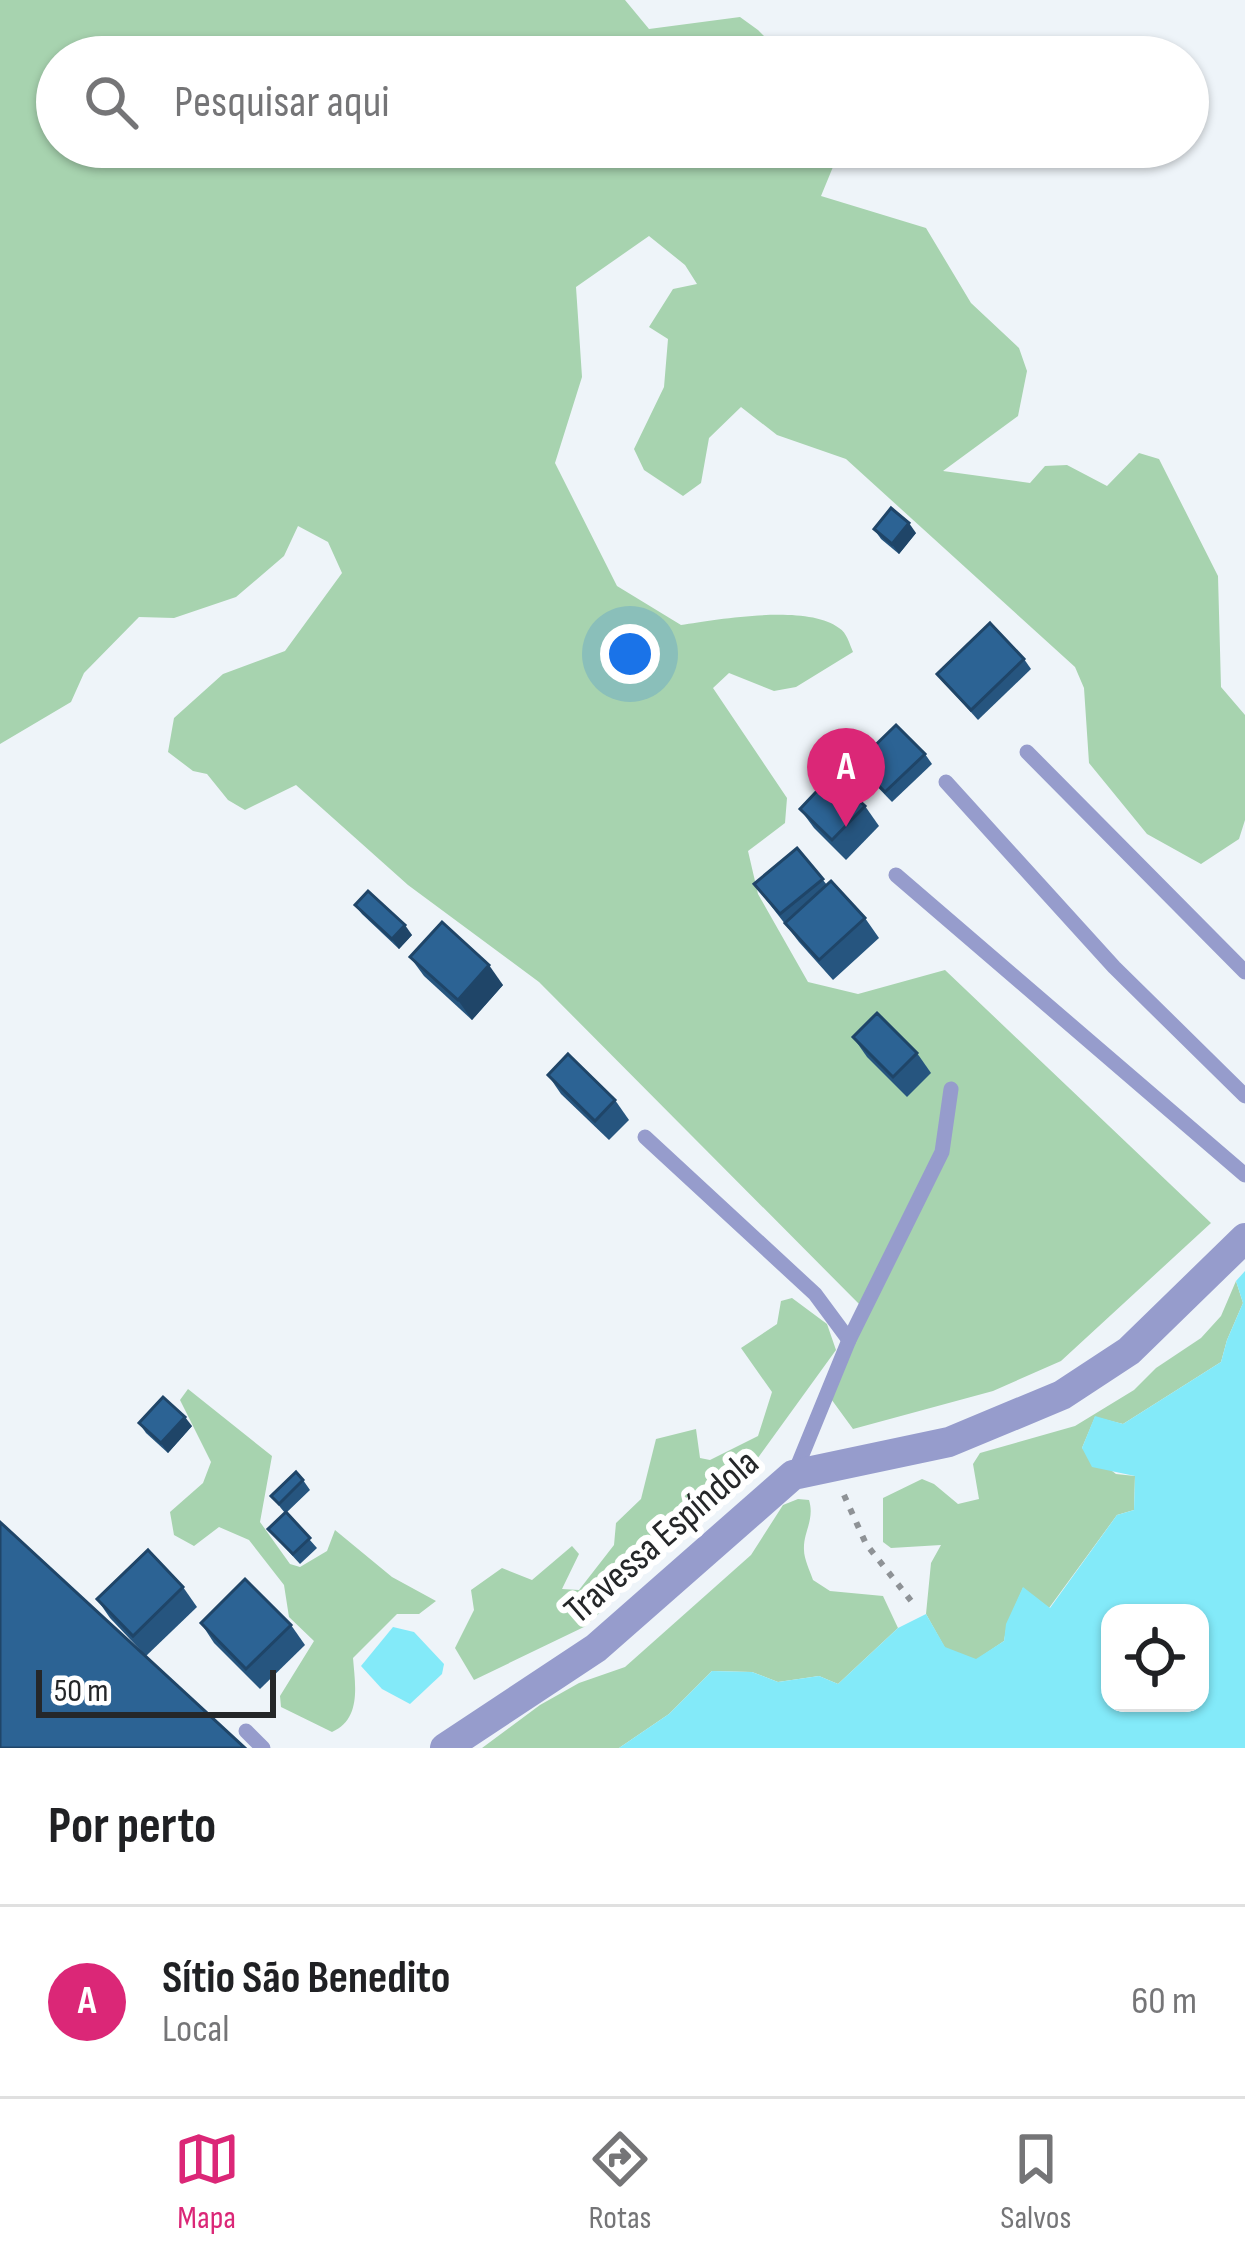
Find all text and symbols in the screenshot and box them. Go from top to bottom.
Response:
search box [36,36,1209,168]
icon: search [78,69,144,135]
text: Pesquisar aqui [174,75,390,130]
your location [600,624,660,684]
pin: A [807,728,885,827]
street label: Travessa Espíndola [555,1440,769,1634]
map controls [1101,1604,1209,1712]
button: locate [1101,1604,1209,1712]
scale bar [36,1664,276,1717]
text: 50 m [54,1671,108,1711]
text: Por perto [48,1796,216,1857]
text: Sítio São Benedito [162,1951,450,2006]
text: A [78,1978,96,2025]
text: 60 m [1131,1978,1197,2025]
text: Local [162,2006,230,2053]
tab: Mapa [174,2126,240,2238]
tab: Rotas [587,2126,653,2238]
tab: Salvos [1000,2126,1071,2238]

